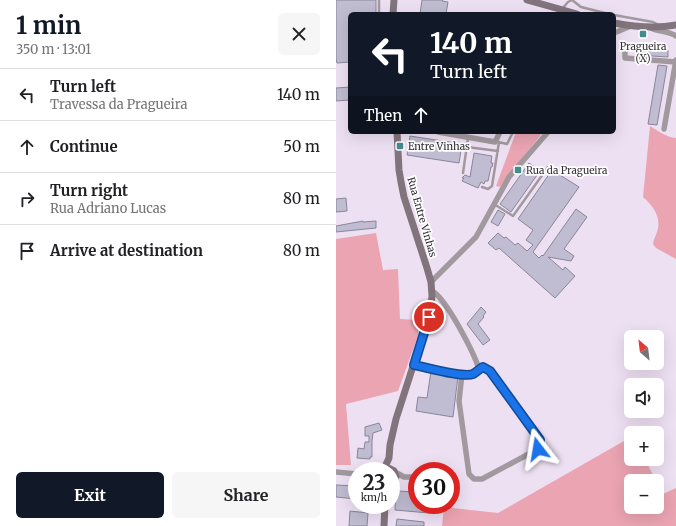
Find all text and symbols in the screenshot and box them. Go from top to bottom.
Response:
text: 1 min [16,10,81,41]
button: close [278,13,320,55]
text: 140 m [430,25,512,61]
icon: left [364,28,416,80]
marker: Pragueira (X) [638,29,648,39]
place label: Pragueira (X) [620,40,667,65]
text: 350 m · 13:01 [16,41,91,58]
text: Turn left [430,60,507,83]
text: Turn left [50,77,116,96]
icon: left [16,84,38,106]
text: 140 m [277,85,320,104]
text: Travessa da Pragueira [50,96,187,113]
icon: ahead [410,104,432,126]
text: Then [364,106,402,125]
icon: ahead [16,136,38,158]
text: Continue [50,137,118,156]
text: 50 m [283,137,320,156]
place label: Entre Vinhas [408,140,470,153]
marker: Entre Vinhas [395,141,405,151]
place label: Rua da Pragueira [526,164,608,177]
marker: Rua da Pragueira [513,165,523,175]
street label: Rua Entre Vinhas [404,175,440,259]
text: Turn right [50,181,128,200]
icon: right [16,188,38,210]
text: 80 m [283,189,320,208]
text: Rua Adriano Lucas [50,200,166,217]
icon: arrive [16,240,38,262]
text: Arrive at destination [50,241,203,260]
text: 80 m [283,241,320,260]
pin [412,300,446,334]
icon: arrive [418,306,440,328]
north arrow [624,330,664,370]
map controls [624,330,664,514]
button: sound [624,378,664,418]
button: + [624,426,664,466]
position arrow [517,428,559,470]
speed limit sign: 30 [408,462,460,514]
text: 23 [363,470,385,495]
button: Exit [16,472,164,518]
button: Share [172,472,320,518]
button: − [624,474,664,514]
text: km/h [361,491,387,504]

